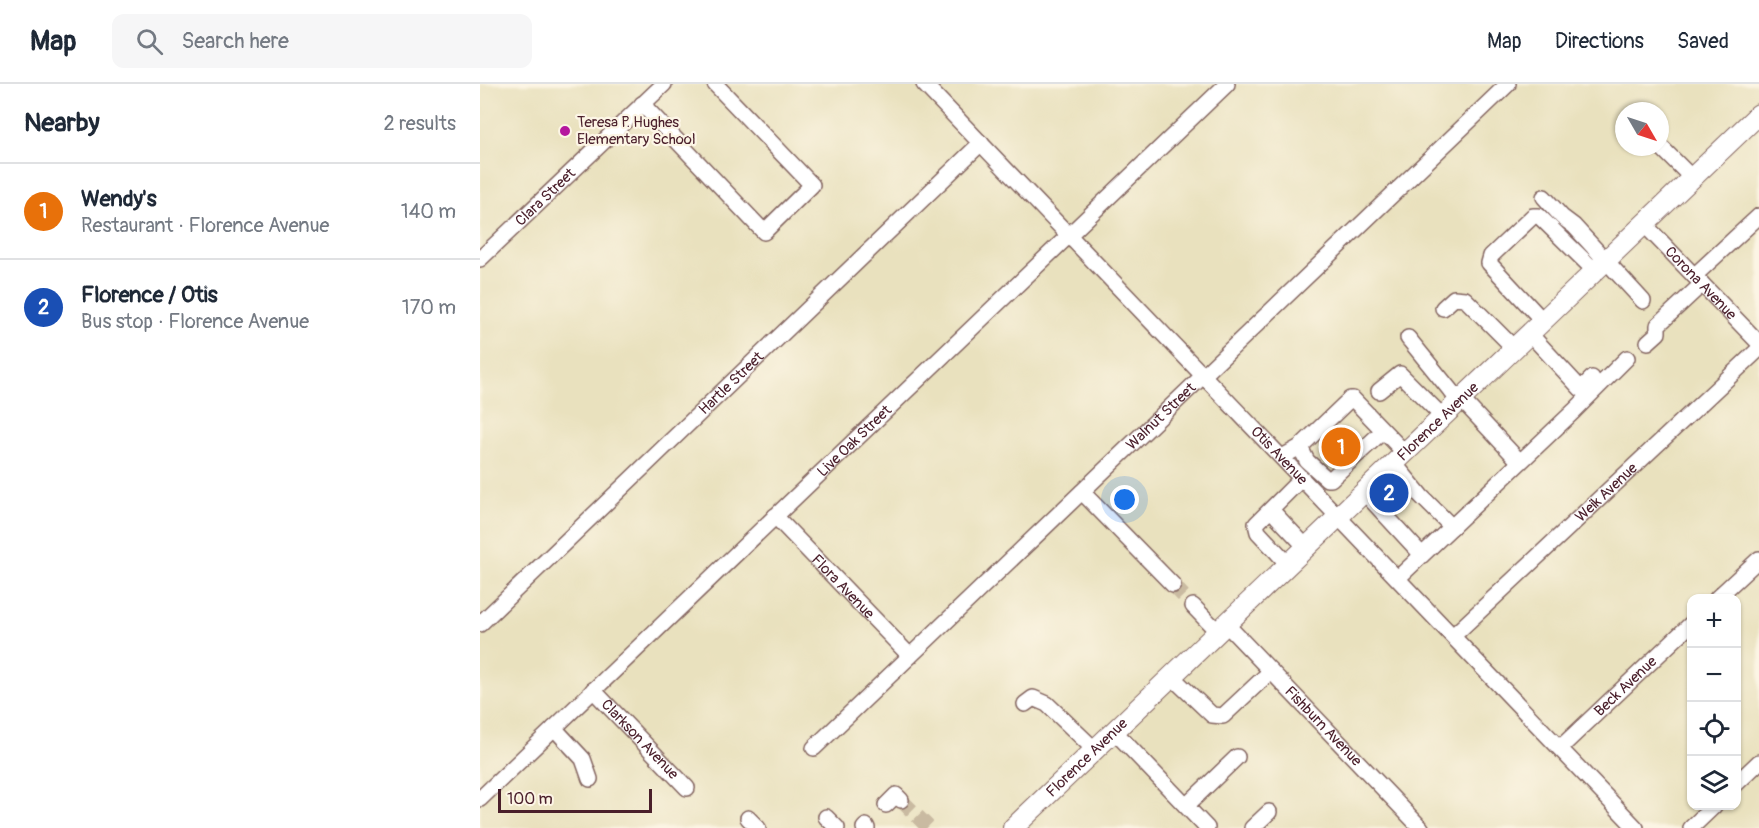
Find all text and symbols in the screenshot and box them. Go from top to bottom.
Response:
search box [112,14,532,68]
text: Map [30,24,76,59]
icon: search [133,25,166,58]
text: Search here [181,27,289,55]
text: Map [1487,28,1522,55]
text: Directions [1555,28,1644,55]
text: Saved [1677,28,1729,55]
north arrow [1615,102,1669,156]
text: Nearby [24,107,100,139]
text: 2 results [384,111,456,136]
place label: Teresa P. Hughes Elementary School [577,113,696,149]
marker: Teresa P. Hughes Elementary School [558,124,572,138]
street label: Clara Street [511,164,580,230]
text: Wendy's [81,185,157,213]
text: 1 [40,199,47,224]
text: 140 m [401,199,456,224]
text: Restaurant · Florence Avenue [81,213,329,238]
street label: Corona Avenue [1661,242,1741,325]
text: Florence / Otis [81,281,218,309]
text: 2 [38,295,49,320]
text: 170 m [402,295,456,320]
text: Bus stop · Florence Avenue [81,309,309,334]
street label: Hartle Street [695,347,769,419]
street label: Walnut Street [1122,378,1201,454]
street label: Florence Avenue [1393,378,1483,465]
street label: Live Oak Street [813,401,896,481]
street label: Otis Avenue [1246,422,1312,490]
pin: 1 [1322,424,1360,470]
street label: Weik Avenue [1571,458,1642,527]
pin: 2 [1370,470,1408,516]
your location [1110,485,1139,514]
street label: Flora Avenue [807,551,879,624]
map controls [1687,594,1741,810]
button: + [1687,594,1741,648]
button: − [1687,648,1741,702]
street label: Beck Avenue [1590,652,1661,721]
street label: Fishburn Avenue [1280,682,1366,771]
street label: Clarkson Avenue [597,695,683,784]
button: locate [1687,702,1741,756]
street label: Florence Avenue [1042,714,1132,801]
button: layers [1687,756,1741,810]
scale bar [498,786,652,814]
text: 100 m [507,789,553,809]

